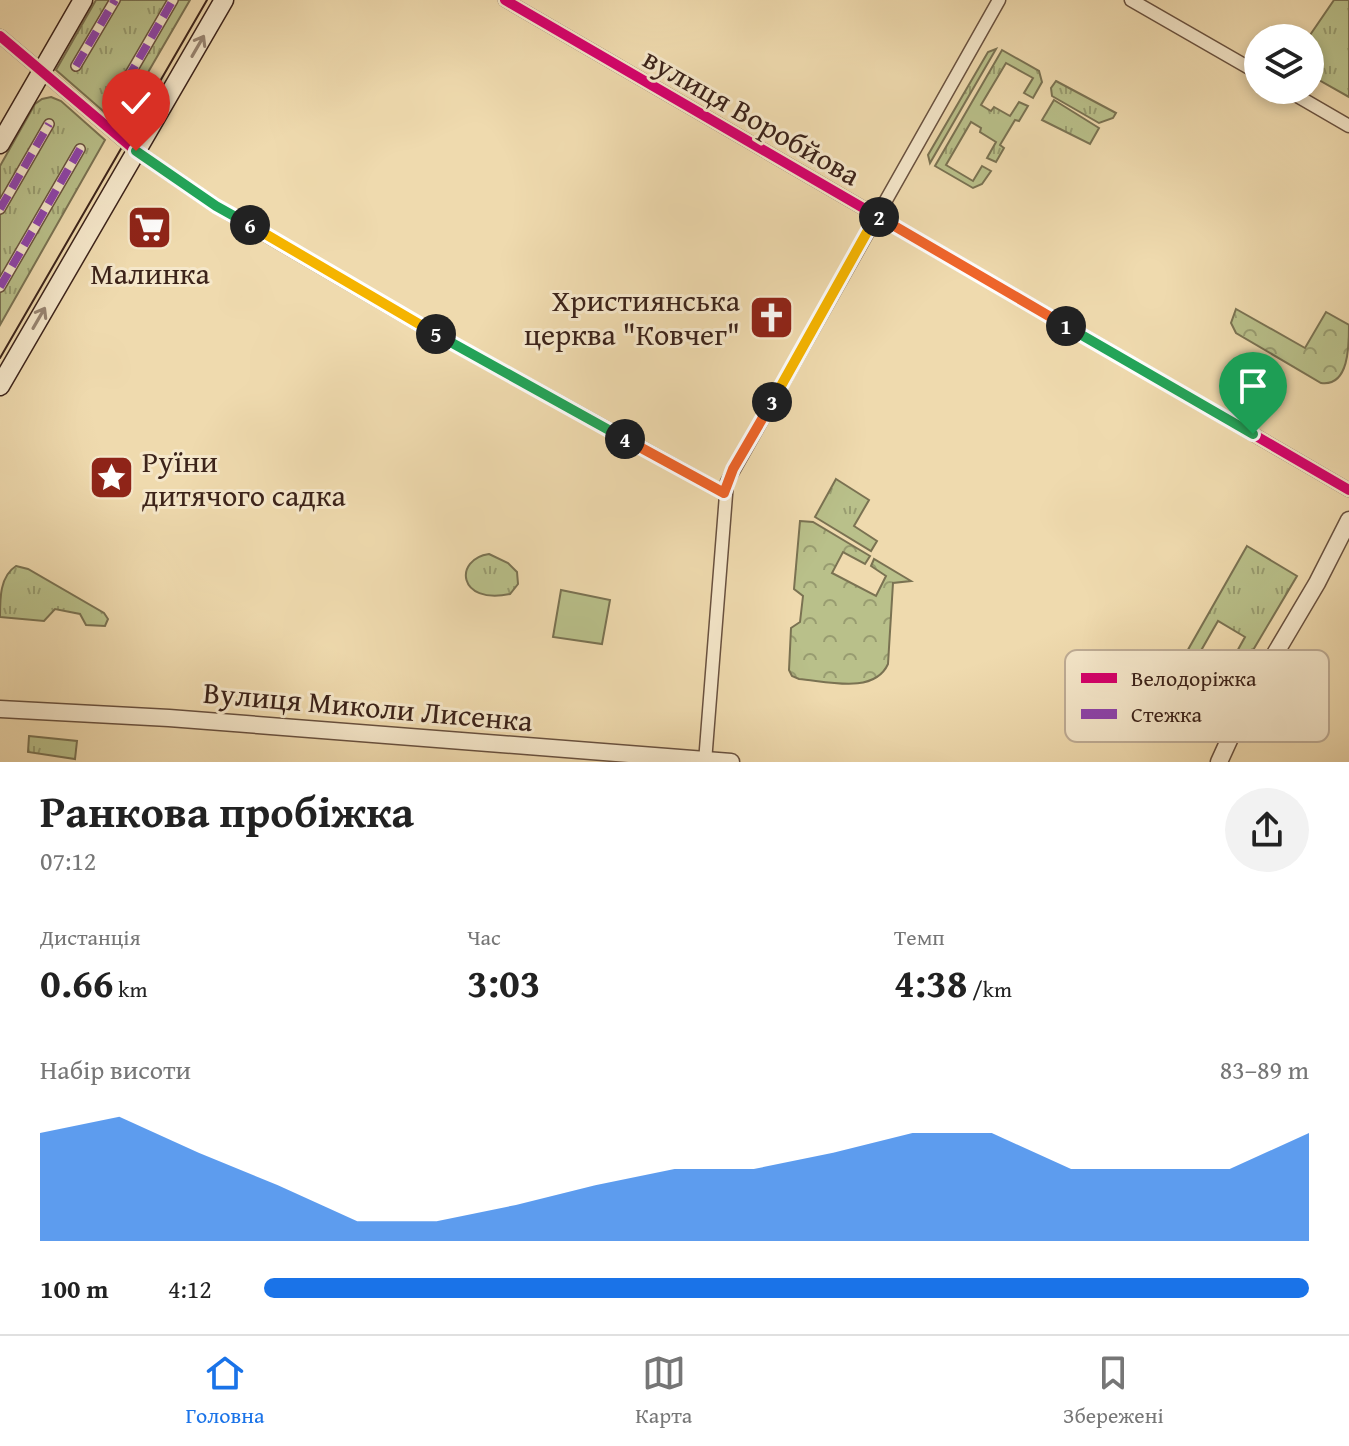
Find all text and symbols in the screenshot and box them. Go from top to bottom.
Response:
map controls [1244,24,1324,104]
button: layers [1244,24,1324,104]
one-way arrow [191,34,206,58]
street label: вулиця Воробйова [635,36,869,197]
pin [102,69,170,151]
icon: check [114,81,158,125]
pin: 2 [859,197,899,237]
text: 2 [873,201,885,233]
supermarket icon: Малинка [126,203,174,251]
pin: 6 [230,205,270,245]
text: 6 [244,209,256,241]
place label: Малинка [90,251,211,295]
place label: Християнська церква "Ковчег" [524,278,741,356]
church icon: Християнська церква "Ковчег" [747,293,795,341]
pin: 1 [1046,306,1086,346]
one-way arrow [31,307,47,331]
text: 1 [1060,310,1072,342]
pin: 5 [416,314,456,354]
text: 5 [430,318,442,350]
pin [1219,352,1287,434]
icon: arrive [1231,364,1275,408]
pin: 3 [752,382,792,422]
text: 3 [766,386,778,418]
pin: 4 [605,419,645,459]
text: 4 [619,423,631,455]
place label: Руїни дитячого садка [142,439,346,517]
place icon: Руїни дитячого садка [87,454,135,502]
legend [1065,650,1329,742]
text: Велодоріжка [1131,662,1257,694]
street label: Вулиця Миколи Лисенка [201,670,535,742]
text: Стежка [1131,698,1203,730]
text: Ранкова пробіжка [40,779,414,843]
button: share [1225,788,1309,872]
text: 07:12 [40,841,96,880]
text: Дистанція [40,921,141,953]
text: Час [467,921,501,953]
text: Темп [894,921,945,953]
text: 0.66 [40,953,113,1012]
text: 3:03 [467,953,540,1012]
text: 4:38 [894,953,967,1012]
text: km [113,973,147,1005]
text: /km [967,973,1012,1005]
text: Набір висоти [40,1050,191,1089]
text: 83–89 m [1220,1050,1309,1089]
text: 100 m [40,1269,108,1308]
text: 4:12 [168,1269,212,1308]
tab: Головна [185,1351,265,1431]
tab: Карта [635,1351,692,1431]
tab: Збережені [1063,1351,1164,1431]

